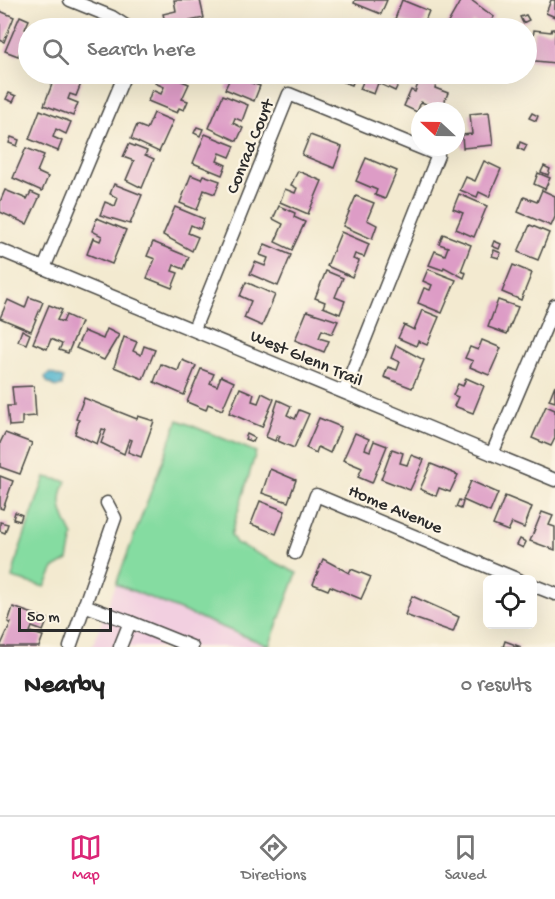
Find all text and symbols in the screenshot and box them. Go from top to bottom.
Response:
search box [18,18,537,84]
icon: search [39,35,72,68]
text: Search here [87,38,195,64]
street label: Conrad Court [223,95,280,197]
north arrow [411,102,465,156]
street label: West Glenn Trail [247,326,365,392]
street label: Home Avenue [345,481,446,540]
map controls [483,575,537,629]
button: locate [483,575,537,629]
scale bar [18,605,112,632]
text: 50 m [27,609,60,628]
text: Nearby [24,671,105,702]
text: 0 results [461,675,531,698]
tab: Map [69,831,102,886]
tab: Directions [241,831,306,886]
tab: Saved [445,831,486,886]

